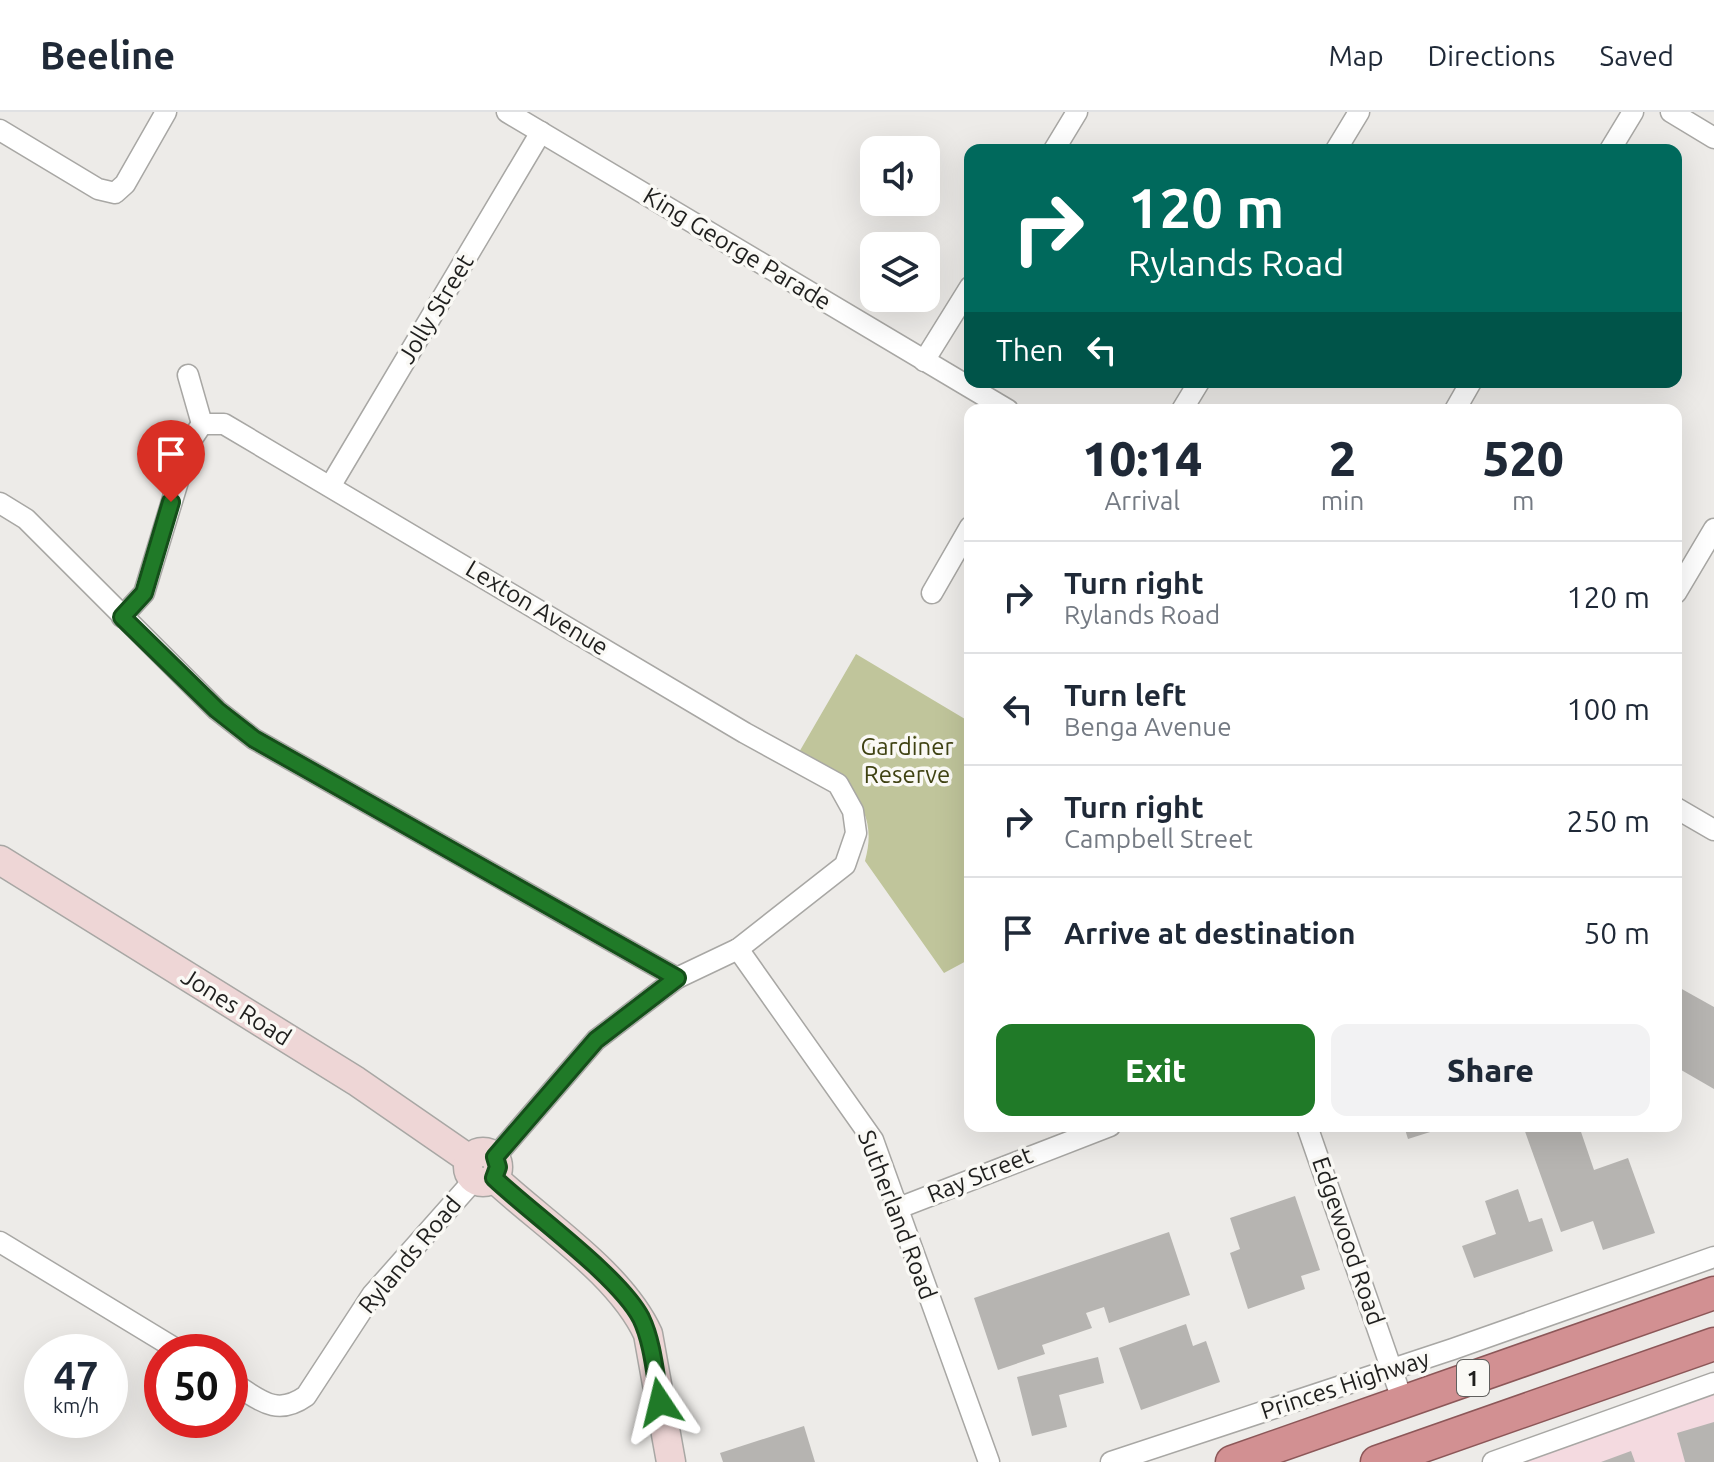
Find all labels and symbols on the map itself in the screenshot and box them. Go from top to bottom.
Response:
street label: King George Parade [639,182,836,315]
street label: Jolly Street [392,249,479,368]
pin [137,420,205,502]
street label: Lexton Avenue [461,555,613,661]
park label: Gardiner Reserve [860,733,954,788]
street label: Jones Road [177,962,296,1051]
street label: Sutherland Road [853,1126,942,1303]
street label: Ray Street [923,1141,1037,1208]
street label: Edgewood Road [1307,1153,1390,1328]
street label: Rylands Road [353,1191,466,1319]
speed limit sign: 50 [144,1334,248,1438]
street label: Princes Highway [1257,1344,1433,1425]
position arrow [618,1360,702,1444]
road number: 1 [1457,1360,1489,1396]

